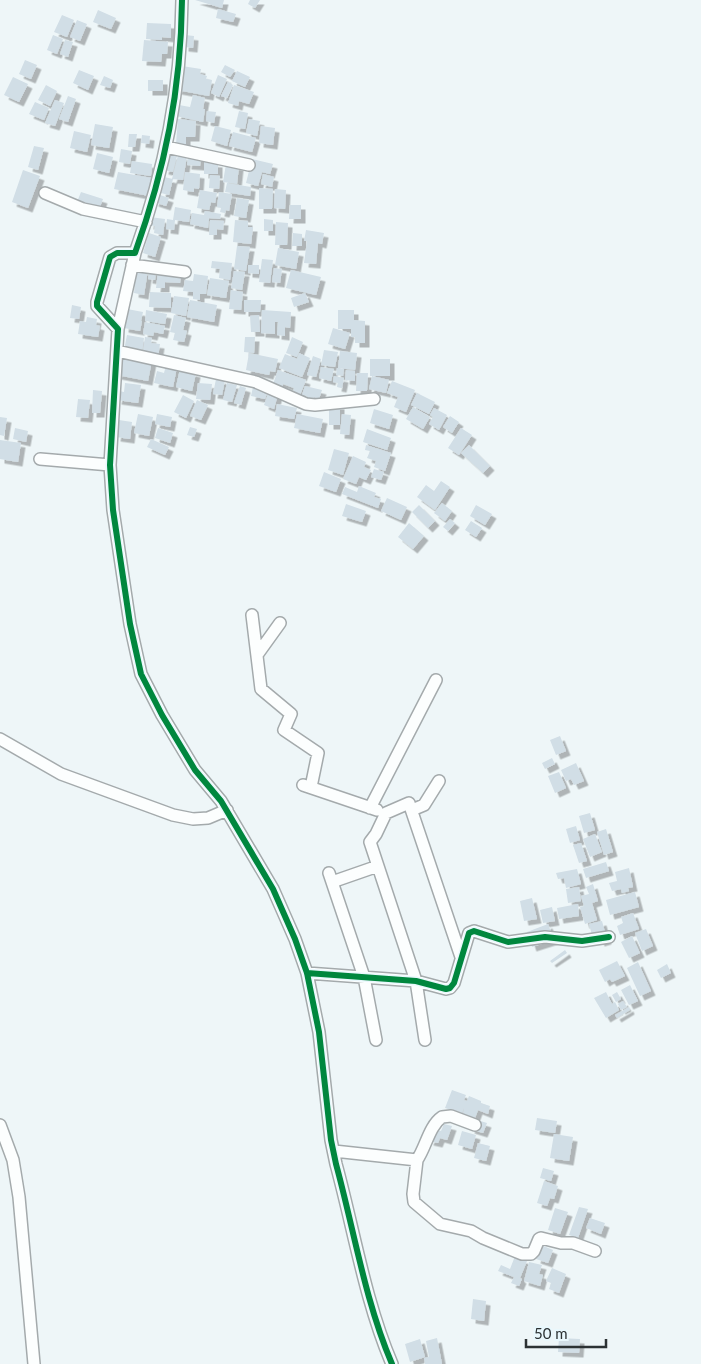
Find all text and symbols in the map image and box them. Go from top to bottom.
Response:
scale bar [526,1316,606,1348]
text: 50 m [534,1324,568,1342]

